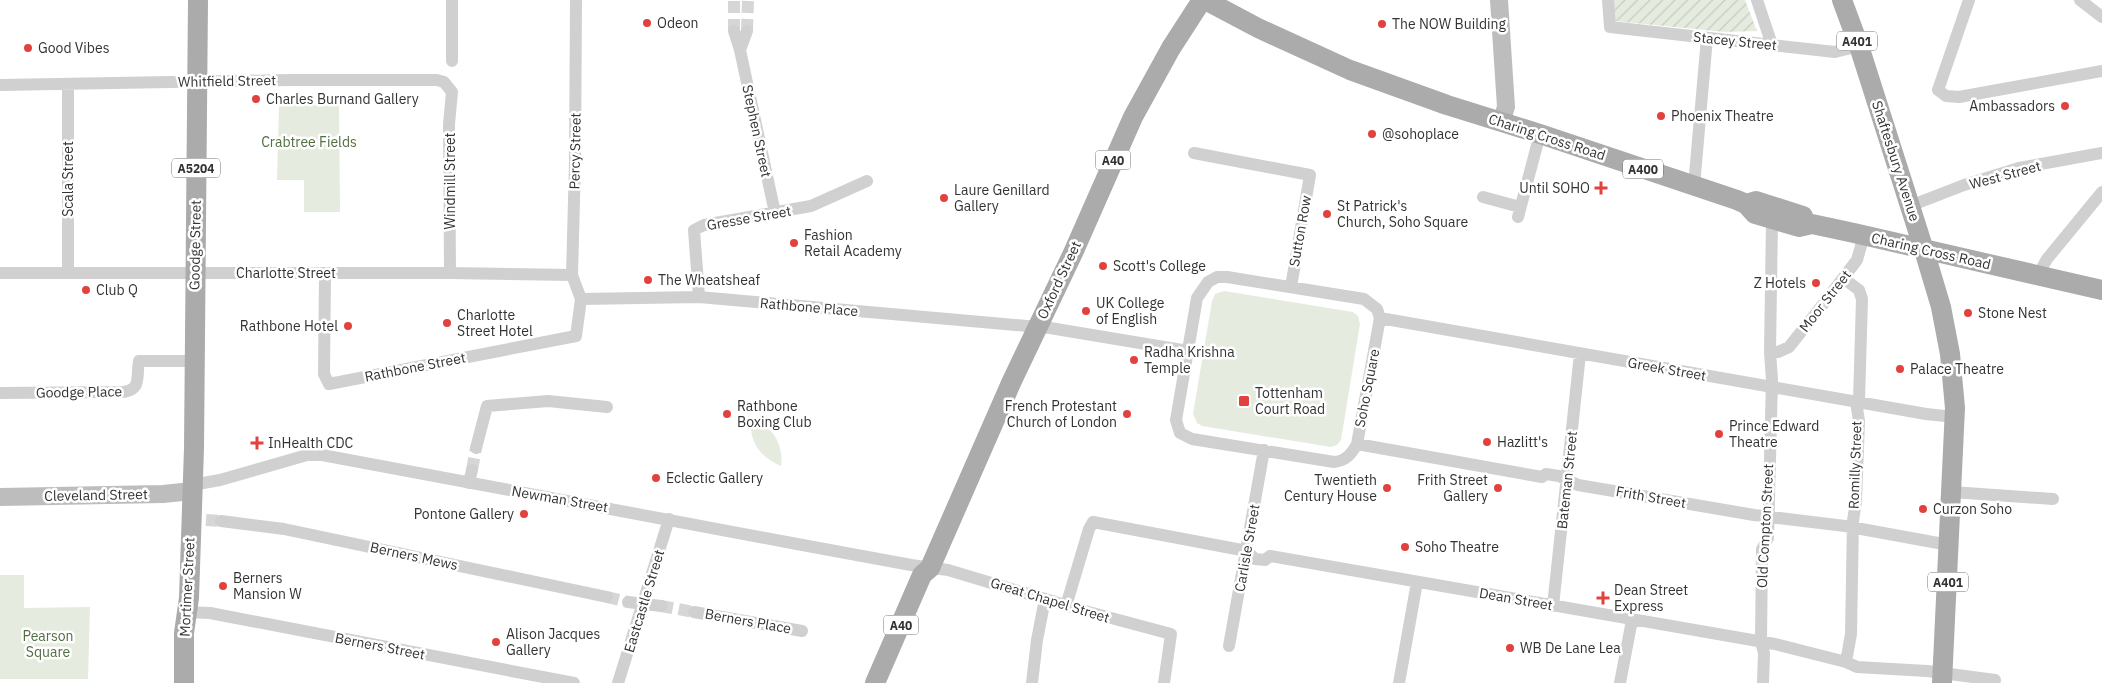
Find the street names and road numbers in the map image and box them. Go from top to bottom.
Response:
street label: Stacey Street [1692,28,1778,54]
road number: A401 [1837,31,1877,50]
street label: Whitfield Street [178,71,276,91]
street label: Stephen Street [738,83,776,179]
street label: Shaftesbury Avenue [1868,98,1924,224]
street label: Charing Cross Road [1486,110,1608,164]
street label: Percy Street [565,112,585,190]
street label: Windmill Street [441,132,459,230]
street label: Scala Street [59,141,77,217]
road number: A40 [1096,150,1130,170]
street label: West Street [1967,157,2043,193]
road number: A5204 [172,158,220,178]
road number: A400 [1623,160,1663,178]
street label: Sutton Row [1285,194,1315,268]
street label: Goodge Street [185,200,205,290]
street label: Gresse Street [705,202,793,234]
street label: Charing Cross Road [1870,229,1992,273]
street label: Oxford Street [1033,238,1085,322]
street label: Charlotte Street [236,264,336,282]
street label: Moor Street [1795,266,1855,336]
street label: Rathbone Place [759,294,859,320]
street label: Soho Square [1351,347,1383,429]
street label: Rathbone Street [363,348,467,386]
street label: Greek Street [1626,353,1708,385]
street label: Goodge Place [36,382,123,402]
street label: Romilly Street [1844,420,1866,509]
street label: Bateman Street [1553,430,1581,530]
street label: Old Compton Street [1753,463,1777,589]
street label: Newman Street [510,482,610,516]
street label: Frith Street [1615,482,1687,512]
street label: Cleveland Street [44,485,148,505]
street label: Carlisle Street [1230,503,1264,593]
street label: Mortimer Street [175,537,199,637]
street label: Berners Mews [368,538,460,574]
street label: Eastcastle Street [620,547,668,655]
road number: A401 [1928,572,1968,592]
street label: Great Chapel Street [988,573,1112,627]
street label: Dean Street [1478,584,1554,614]
street label: Berners Place [703,605,793,637]
road number: A40 [884,616,918,634]
street label: Berners Street [333,628,427,664]

